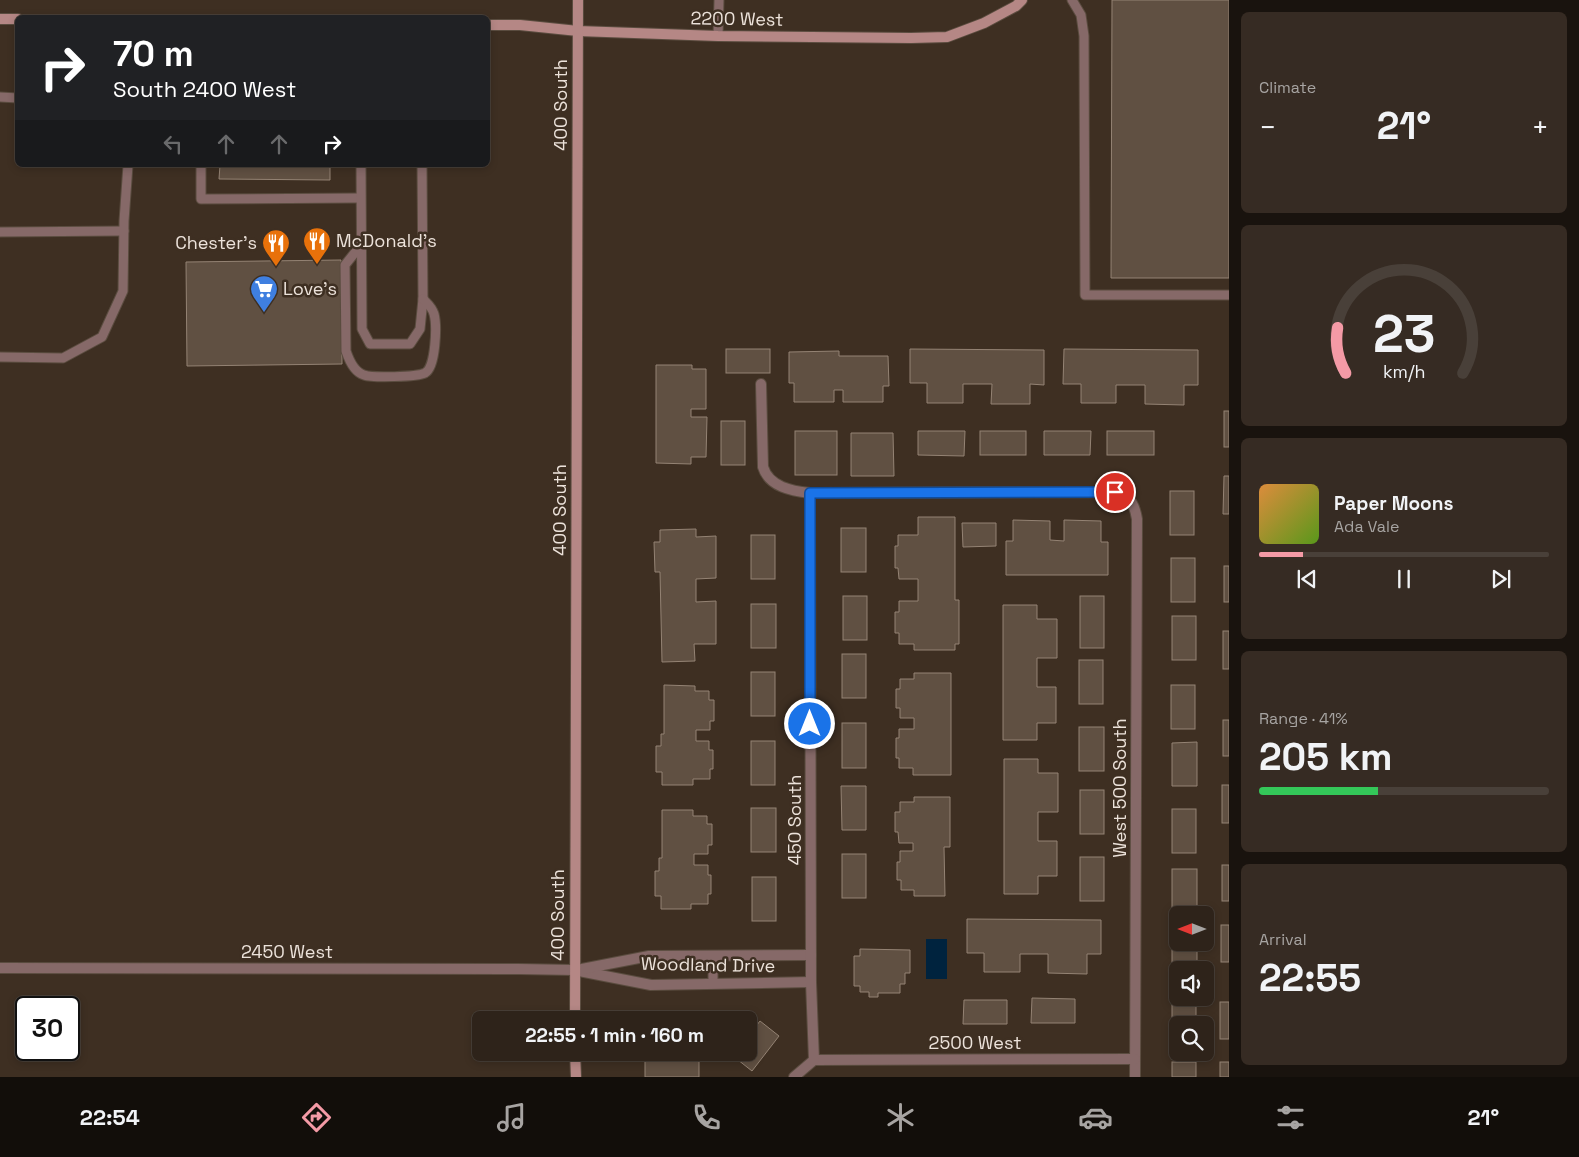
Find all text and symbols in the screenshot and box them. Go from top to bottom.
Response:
street label: 2200 West [690,6,784,31]
text: 70 m [113,32,194,76]
icon: right [30,35,95,100]
street label: 400 South [549,59,572,151]
text: South 2400 West [113,75,296,103]
text: Climate [1259,77,1316,98]
text: 21° [1377,102,1431,150]
text: − [1259,109,1276,145]
text: + [1532,109,1549,145]
icon: left [159,130,187,158]
icon: ahead [212,130,240,158]
icon: ahead [265,130,293,158]
icon: right [318,130,346,158]
restaurant icon: McDonald's [302,226,332,265]
restaurant icon: Chester's [261,228,291,267]
place label: McDonald's [336,229,437,252]
place label: Chester's [175,231,257,254]
supermarket icon: Love's [249,274,279,313]
place label: Love's [283,277,337,300]
text: 23 [1373,301,1435,367]
text: km/h [1383,360,1425,383]
street label: 400 South [548,464,571,556]
pin [1094,471,1136,513]
icon: arrive [1101,478,1129,506]
text: Paper Moons [1334,491,1453,516]
text: Ada Vale [1334,516,1399,537]
icon: previous [1293,565,1321,593]
icon: pause [1390,565,1418,593]
icon: next [1487,565,1515,593]
position arrow [783,697,835,749]
text: Range · 41% [1259,708,1348,729]
street label: West 500 South [1108,718,1131,858]
text: 205 km [1259,733,1393,781]
street label: 450 South [783,775,806,865]
street label: 400 South [546,869,569,961]
north arrow [1169,906,1214,951]
map controls [1169,906,1214,1061]
text: Arrival [1259,929,1307,950]
street label: 2450 West [241,940,333,963]
street label: Woodland Drive [641,952,775,977]
text: 22:55 [1259,954,1361,1002]
button: sound [1169,961,1214,1006]
speed limit sign: 30 [15,996,80,1061]
button: search [1169,1016,1214,1061]
text: 22:55 · 1 min · 160 m [525,1023,704,1048]
street label: 2500 West [929,1031,1021,1054]
icon: directions [299,1100,334,1135]
icon: music [494,1100,529,1135]
icon: phone [689,1100,724,1135]
icon: climate [883,1100,918,1135]
icon: car [1078,1100,1113,1135]
icon: filters [1273,1100,1308,1135]
text: 22:54 [80,1103,140,1131]
text: 21° [1467,1103,1499,1131]

